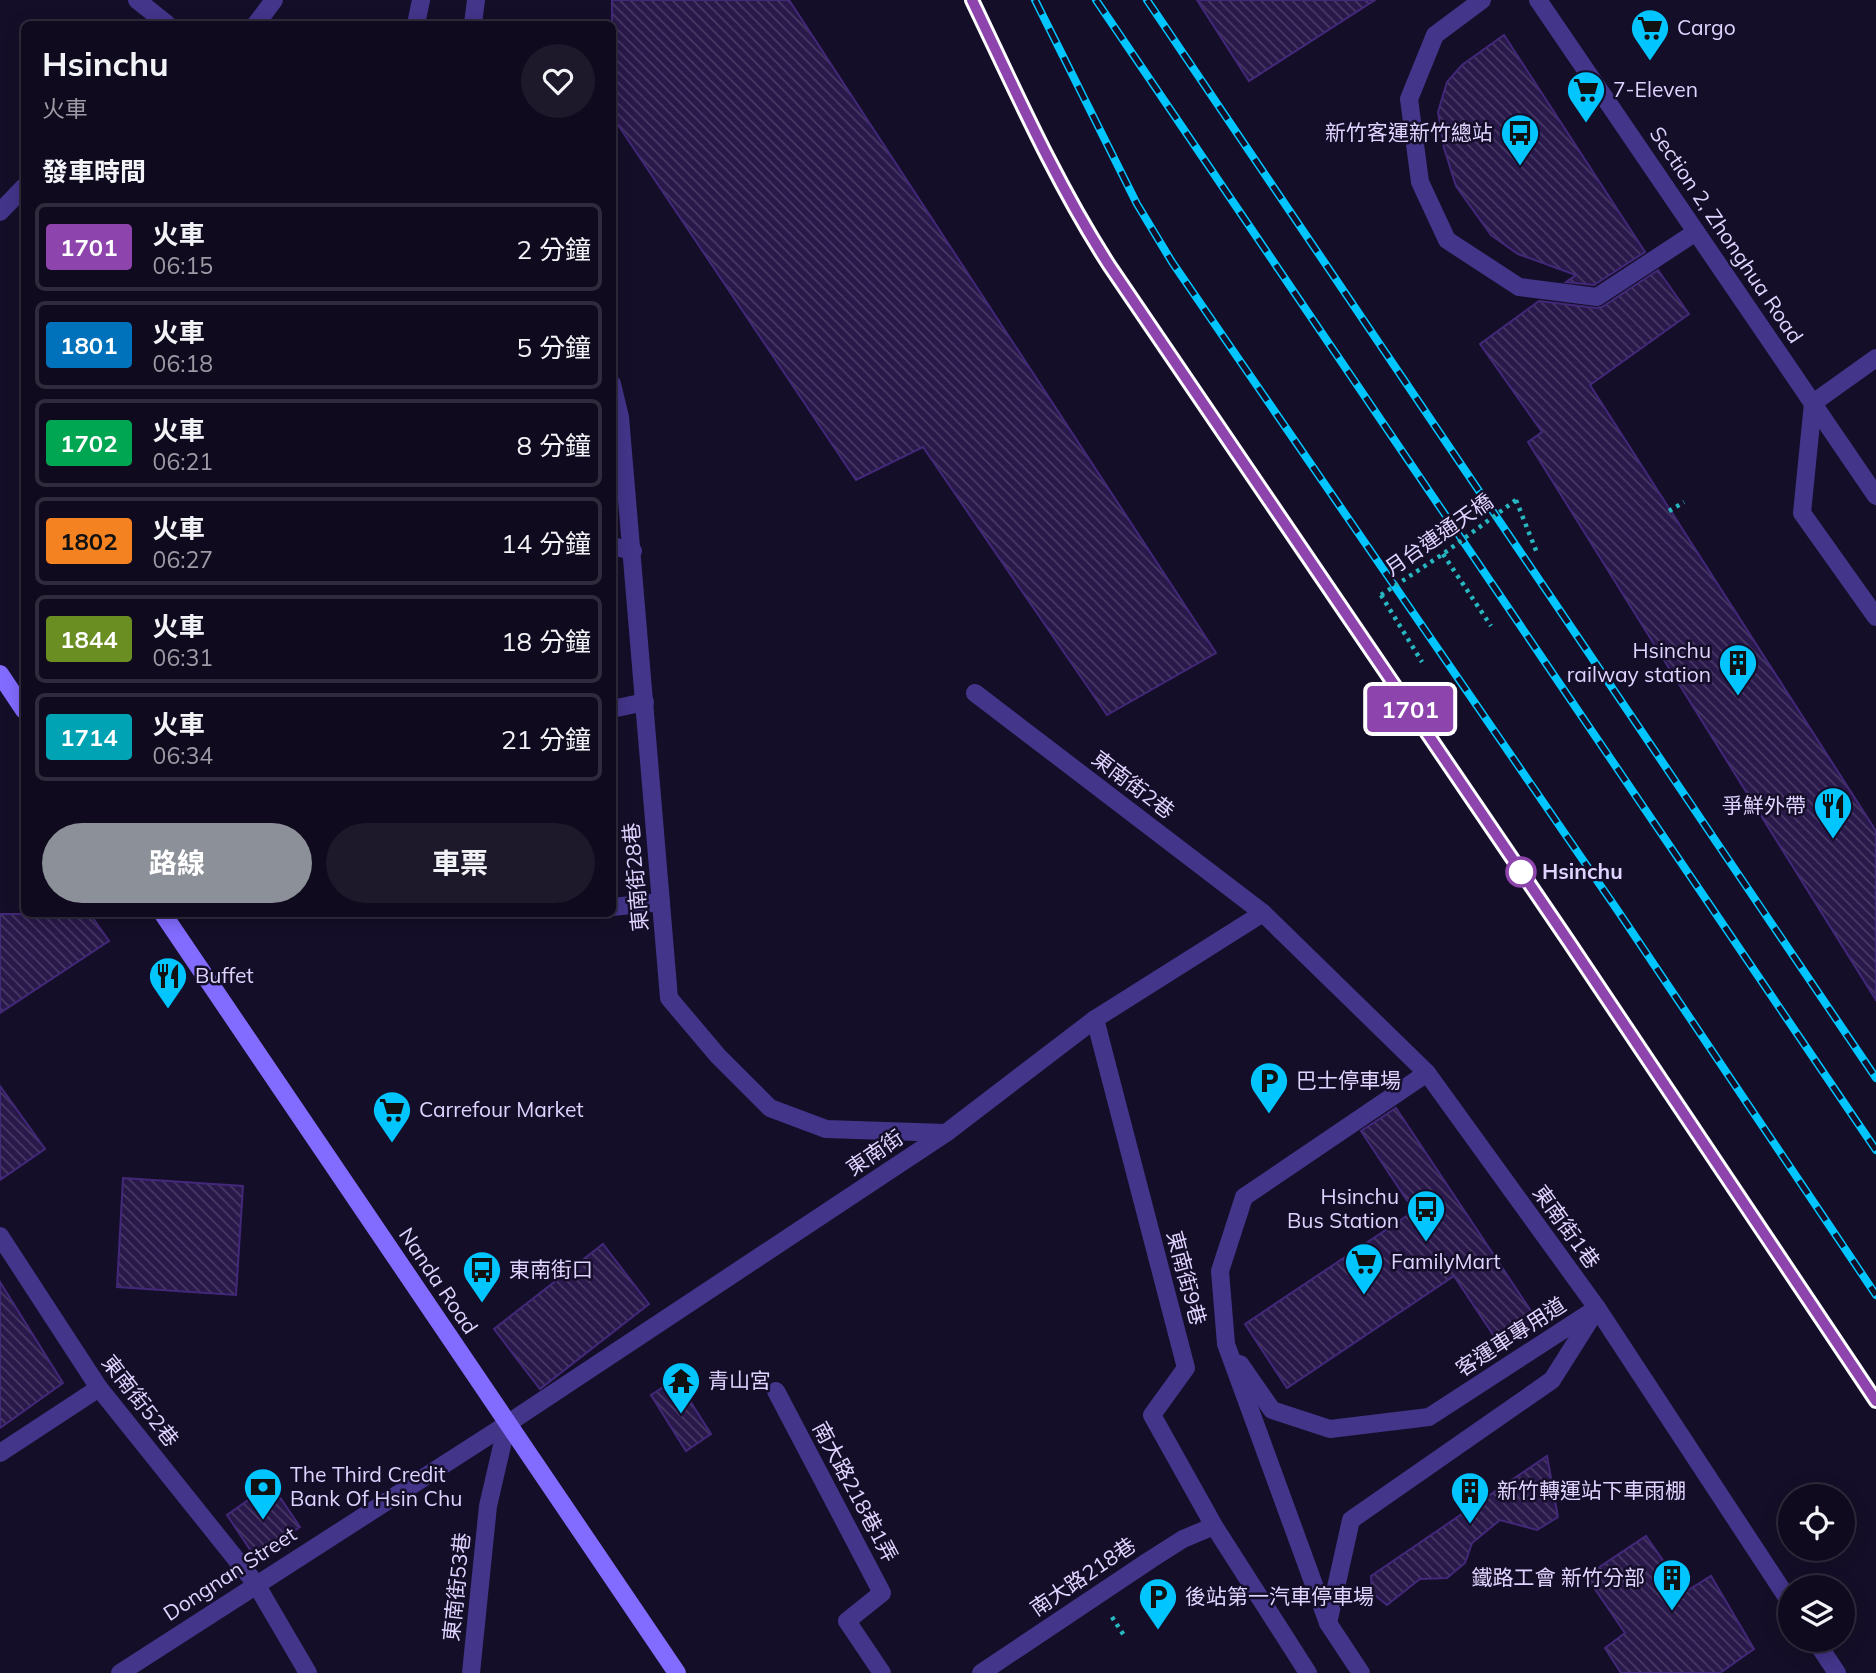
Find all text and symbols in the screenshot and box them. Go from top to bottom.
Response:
supermarket icon: Cargo [1629,7,1671,62]
place label: Cargo [1677,14,1736,40]
text: Hsinchu [42,43,169,84]
button: heart [521,44,595,118]
supermarket icon: 7-Eleven [1565,69,1607,124]
place label: 7-Eleven [1613,76,1698,102]
text: 火車 [42,94,88,123]
bus stop icon: 新竹客運新竹總站 [1499,112,1541,167]
place label: 新竹客運新竹總站 [1325,119,1493,145]
street label: Section 2, Zhonghua Road [1645,121,1809,348]
text: 發車時間 [42,155,146,188]
text: 火車 [153,218,205,251]
text: 1701 [60,232,118,262]
text: 2 分鐘 [517,233,591,266]
text: 06:15 [153,251,213,280]
text: 火車 [153,316,205,349]
text: 1801 [60,330,118,360]
text: 5 分鐘 [517,331,591,364]
text: 06:18 [153,349,213,378]
text: 火車 [153,414,205,447]
text: 1702 [60,428,118,458]
text: 8 分鐘 [517,429,591,462]
text: 06:21 [153,447,213,476]
street label: 月台連通天橋 [1379,487,1497,581]
text: 火車 [153,512,205,545]
text: 1802 [60,526,118,556]
text: 14 分鐘 [501,527,591,560]
text: 06:27 [153,545,213,574]
text: 火車 [153,610,205,643]
text: 1844 [60,624,118,654]
text: 18 分鐘 [501,625,591,658]
place label: Hsinchu railway station [1567,637,1711,687]
building icon: Hsinchu railway station [1717,642,1759,697]
text: 06:31 [153,643,213,672]
line badge: 1701 [1361,686,1459,732]
text: 1701 [1381,694,1439,724]
text: 火車 [153,708,205,741]
text: 1714 [60,722,118,752]
text: 21 分鐘 [501,723,591,756]
text: 06:34 [153,741,213,770]
street label: 東南街2巷 [1087,745,1180,824]
restaurant icon: 爭鮮外帶 [1812,785,1854,840]
place label: 爭鮮外帶 [1722,792,1806,818]
street label: 東南街28巷 [617,822,653,933]
button: 路線 [42,823,312,903]
button: 車票 [326,823,595,903]
marker: Hsinchu [1506,857,1536,887]
place label: Hsinchu [1542,858,1623,884]
restaurant icon: Buffet [147,955,189,1010]
place label: Buffet [195,962,254,988]
parking icon: 巴士停車場 [1248,1060,1290,1115]
place label: 巴士停車場 [1296,1067,1401,1093]
supermarket icon: Carrefour Market [371,1089,413,1144]
place label: Carrefour Market [419,1096,584,1122]
street label: 東南街 [841,1124,908,1181]
street label: 東南街1巷 [1528,1180,1606,1273]
place label: Hsinchu Bus Station [1287,1183,1399,1233]
bus stop icon: Hsinchu Bus Station [1405,1188,1447,1243]
street label: Nanda Road [394,1222,484,1339]
street label: 東南街9巷 [1162,1228,1212,1328]
supermarket icon: FamilyMart [1343,1241,1385,1296]
place label: FamilyMart [1391,1248,1501,1274]
bus stop icon: 東南街口 [461,1249,503,1304]
place label: 東南街口 [509,1256,593,1282]
street label: 客運車專用道 [1451,1291,1570,1381]
street label: 東南街52巷 [97,1349,185,1451]
temple icon: 青山宮 [660,1360,702,1415]
place label: 青山宮 [708,1367,771,1393]
street label: 南大路218巷1弄 [808,1417,904,1566]
place label: The Third Credit Bank Of Hsin Chu [290,1461,462,1511]
bank icon: The Third Credit Bank Of Hsin Chu [242,1466,284,1521]
building icon: 新竹轉運站下車雨棚 [1449,1470,1491,1525]
place label: 新竹轉運站下車雨棚 [1497,1477,1686,1503]
map controls [1778,1484,1855,1652]
button: locate [1778,1484,1855,1561]
street label: Dongnan Street [158,1520,301,1626]
street label: 東南街53巷 [437,1531,475,1643]
street label: 南大路218巷 [1025,1531,1140,1621]
building icon: 鐵路工會 新竹分部 [1651,1557,1693,1612]
place label: 鐵路工會 新竹分部 [1472,1564,1645,1590]
button: layers [1778,1575,1855,1652]
parking icon: 後站第一汽車停車場 [1137,1576,1179,1631]
place label: 後站第一汽車停車場 [1185,1583,1374,1609]

